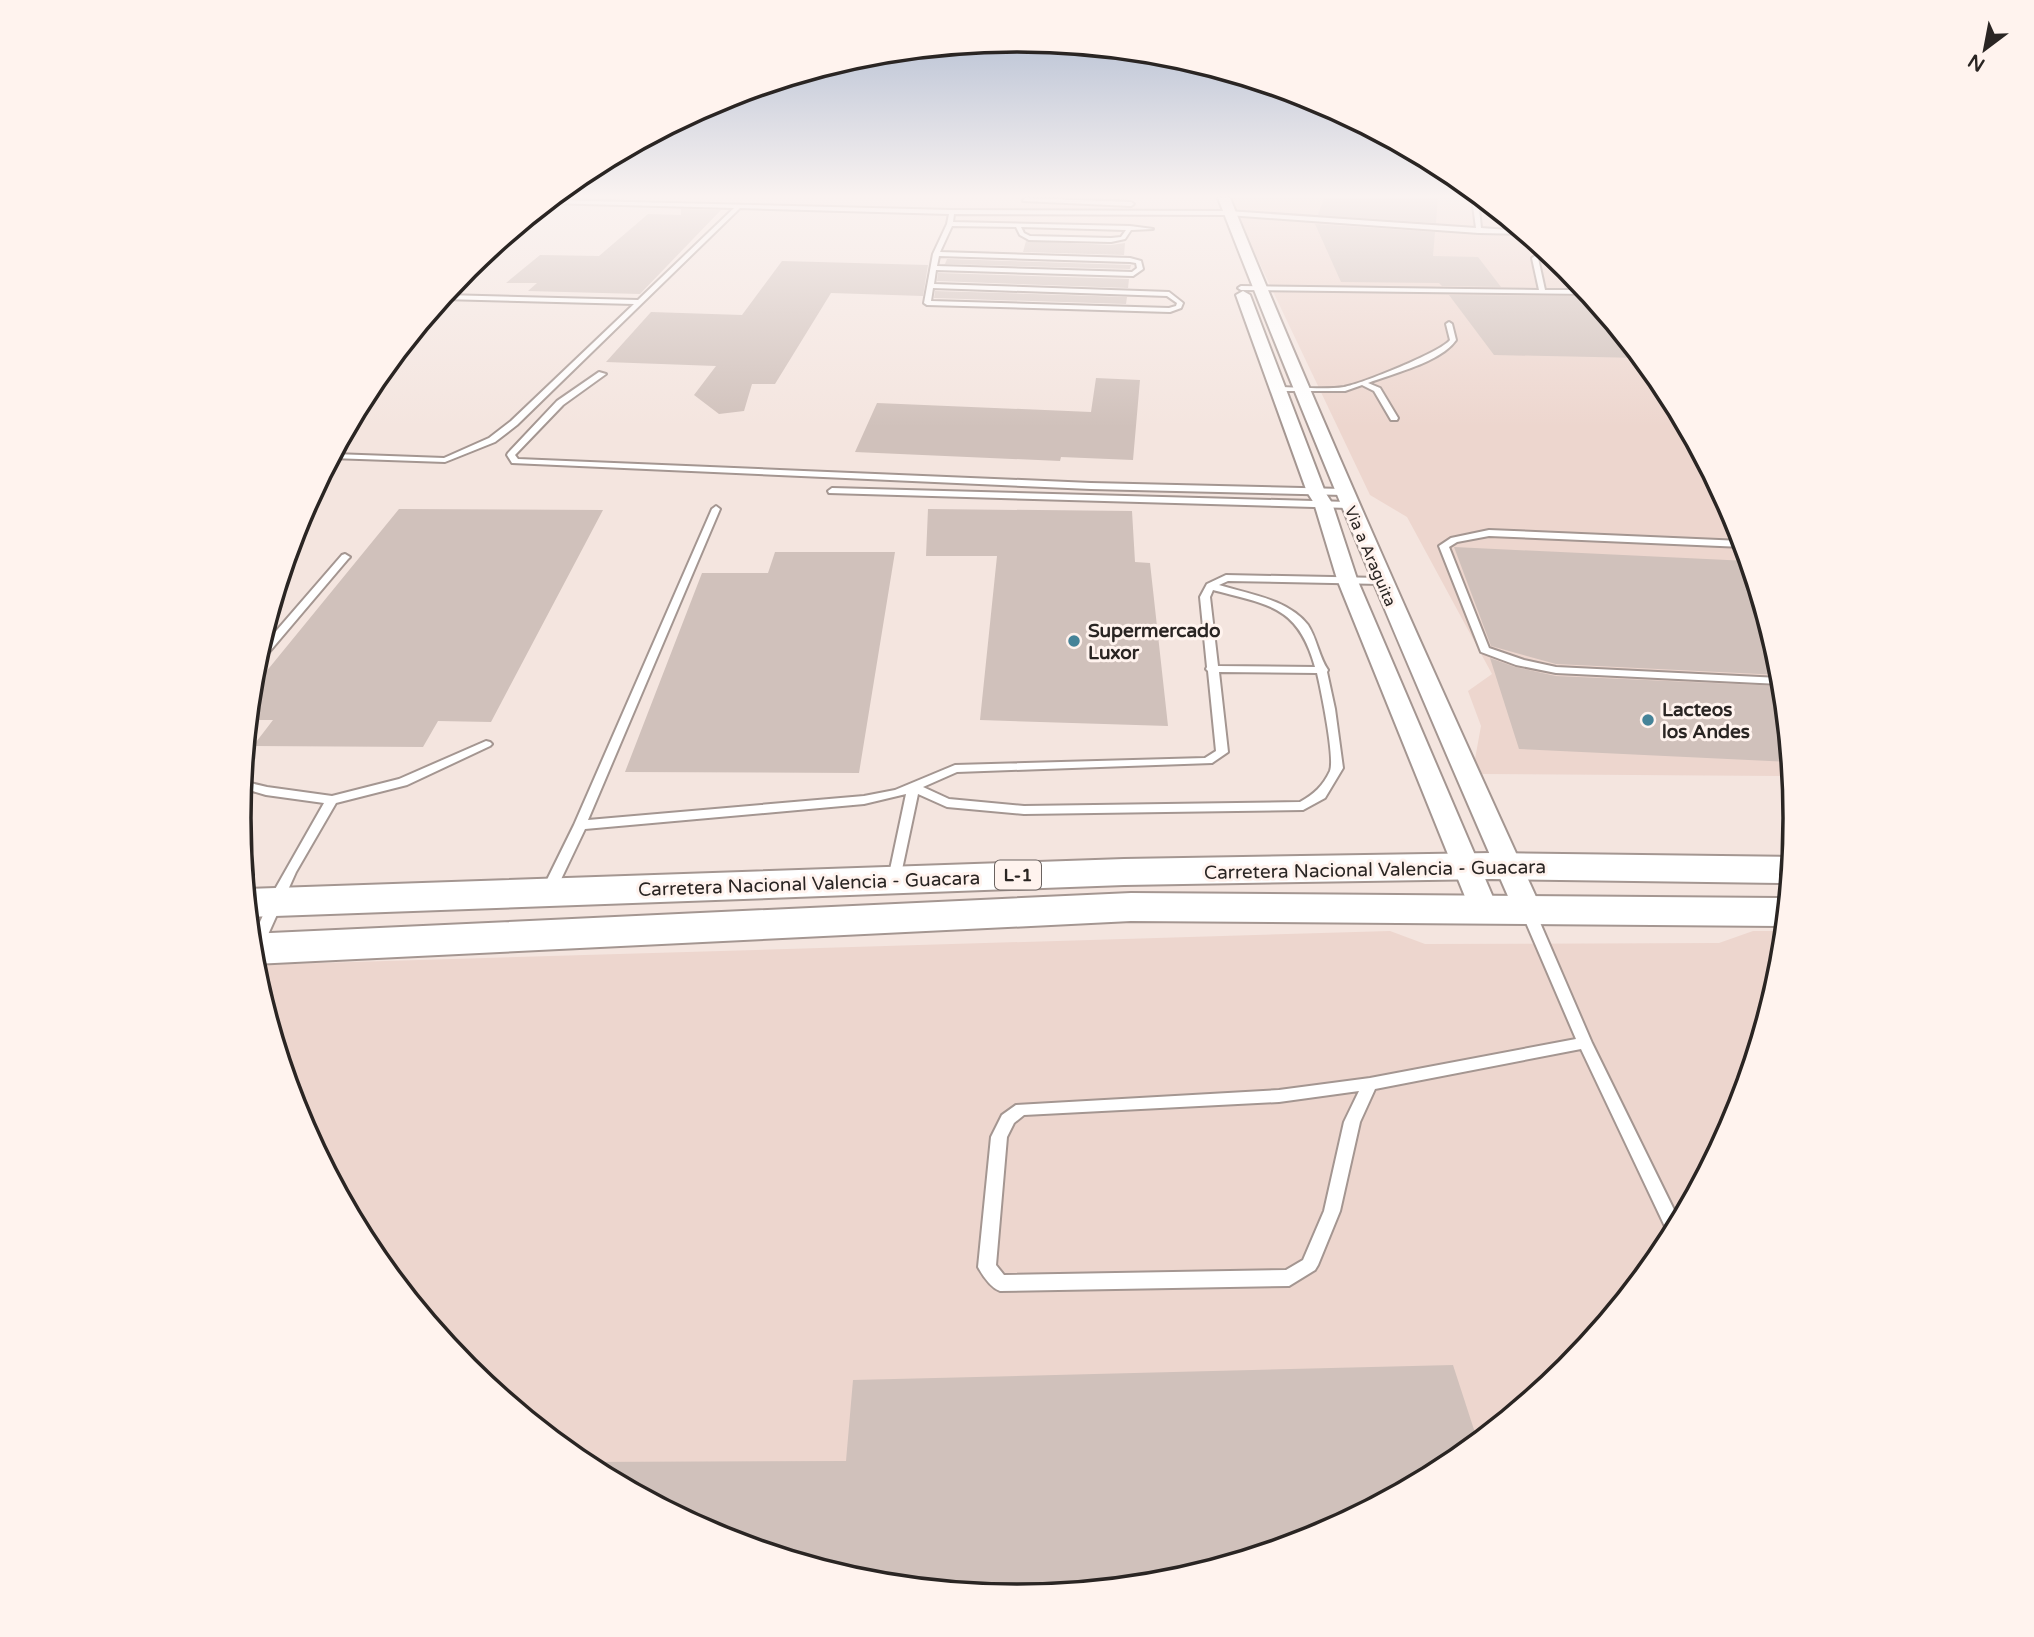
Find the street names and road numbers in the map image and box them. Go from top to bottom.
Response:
street label: Via a Araguita [1340,503,1400,610]
street label: Carretera Nacional Valencia - Guacara [1204,856,1546,884]
road number: L-1 [995,860,1041,890]
street label: Carretera Nacional Valencia - Guacara [638,867,981,901]

